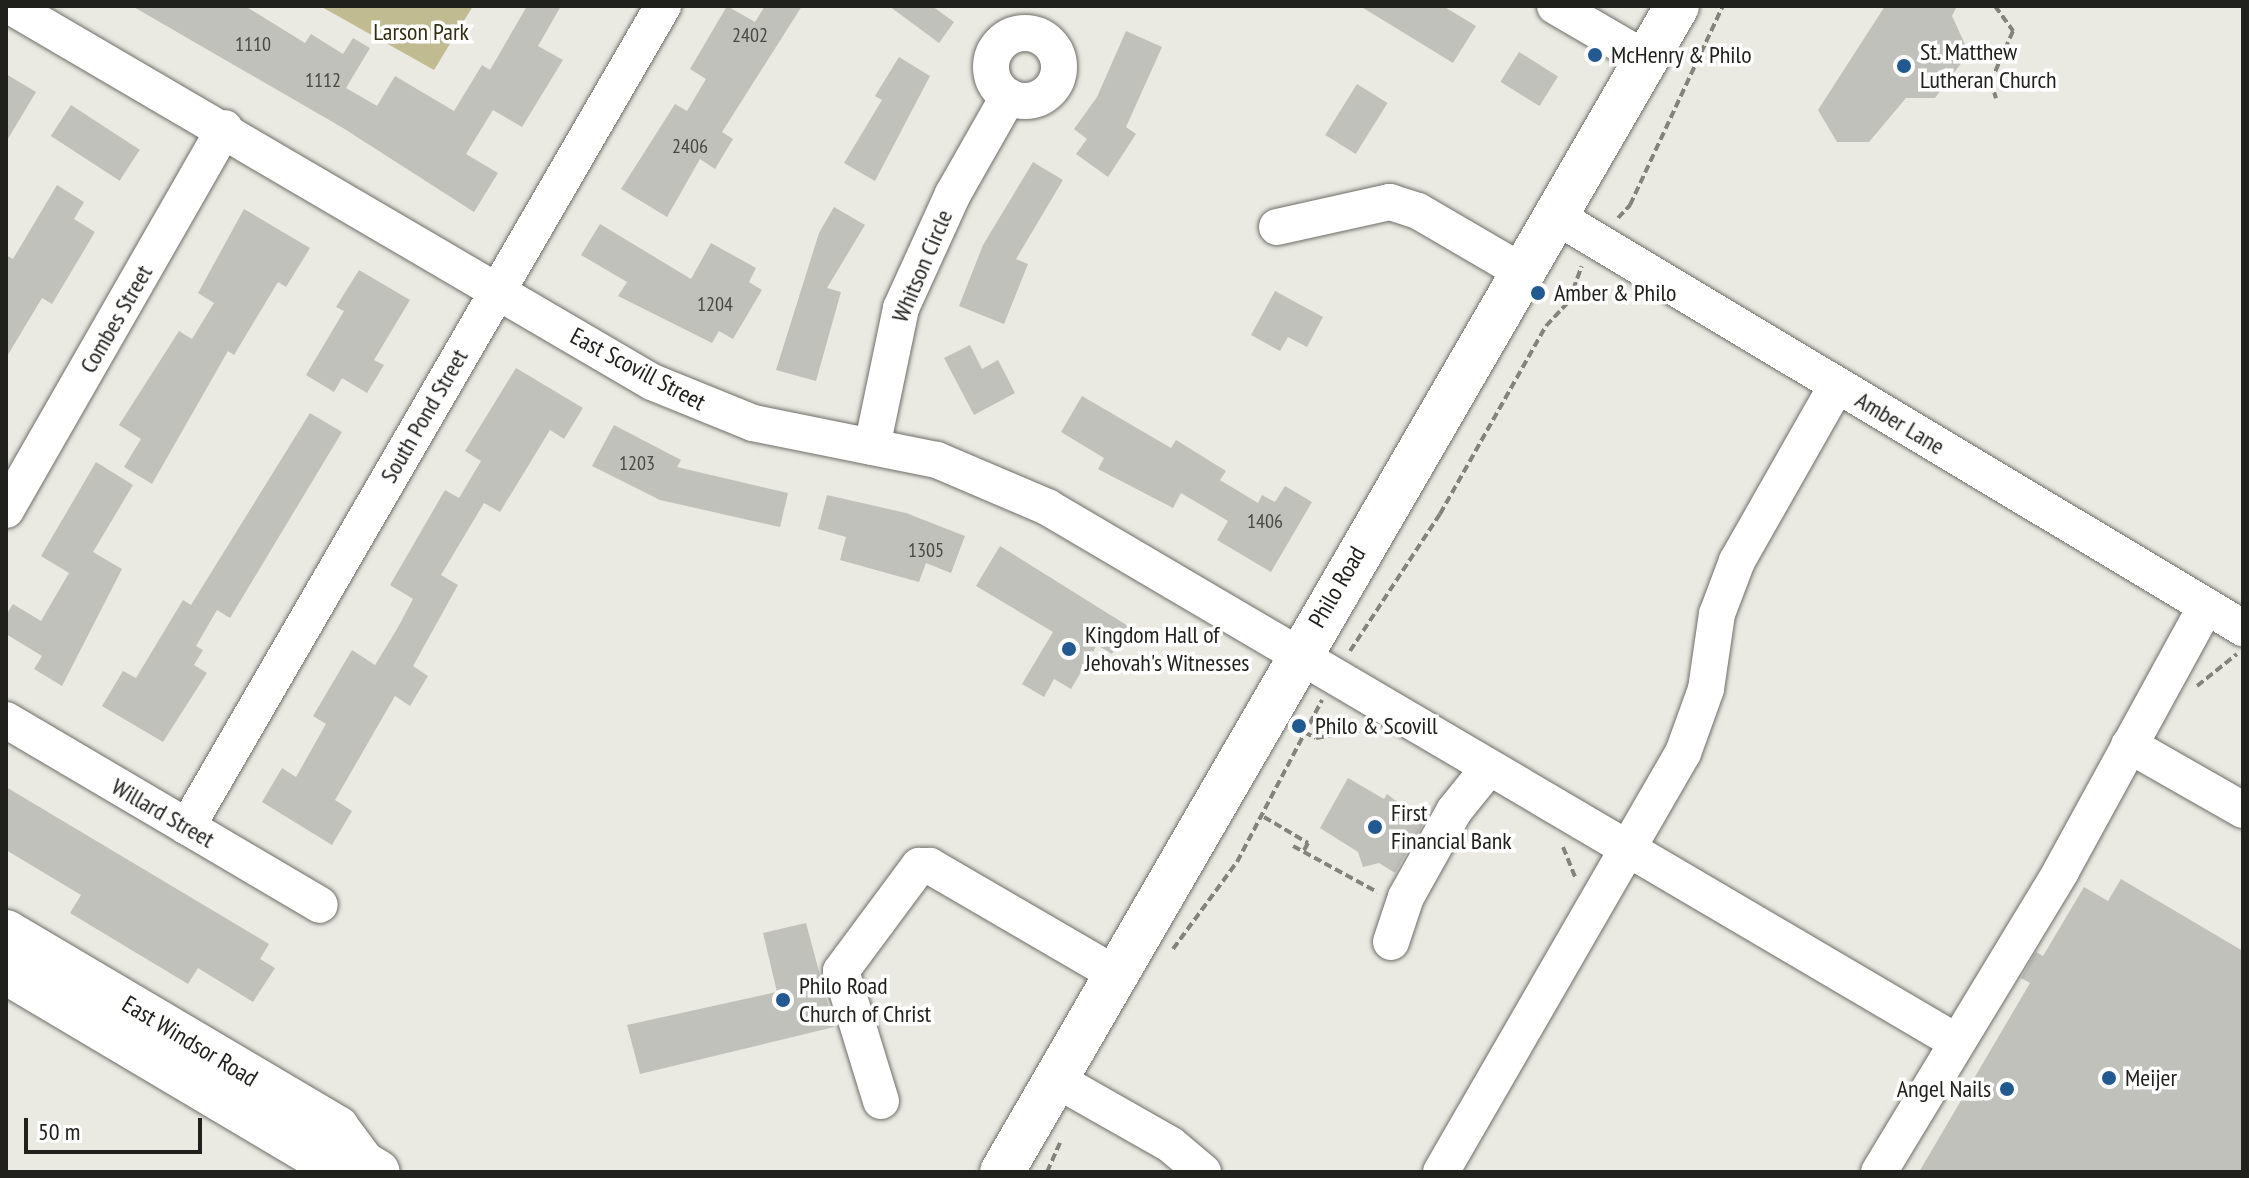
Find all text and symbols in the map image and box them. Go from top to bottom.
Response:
park label: Larson Park [373,18,469,46]
house number: 2402 [732,23,768,47]
house number: 1110 [235,32,271,56]
place label: St. Matthew Lutheran Church [1920,38,2057,94]
place label: McHenry & Philo [1611,41,1752,69]
marker: McHenry & Philo [1586,46,1604,64]
marker: St. Matthew Lutheran Church [1895,57,1913,75]
house number: 1112 [305,68,341,92]
house number: 2406 [672,134,708,158]
street label: Whitson Circle [885,205,959,327]
street label: Combes Street [74,260,158,378]
place label: Amber & Philo [1554,279,1676,307]
marker: Amber & Philo [1529,284,1547,302]
house number: 1204 [697,292,733,316]
street label: East Scovill Street [566,321,710,417]
street label: South Pond Street [374,344,474,488]
street label: Amber Lane [1850,385,1950,461]
house number: 1203 [619,451,655,475]
house number: 1406 [1247,509,1283,533]
house number: 1305 [908,538,944,562]
street label: Philo Road [1302,541,1372,633]
place label: Kingdom Hall of Jehovah's Witnesses [1085,621,1250,677]
marker: Kingdom Hall of Jehovah's Witnesses [1060,640,1078,658]
place label: Philo & Scovill [1315,712,1438,740]
marker: Philo & Scovill [1290,717,1308,735]
street label: Willard Street [106,772,220,854]
place label: First Financial Bank [1391,799,1512,855]
marker: First Financial Bank [1366,818,1384,836]
place label: Philo Road Church of Christ [799,972,931,1028]
street label: East Windsor Road [117,989,263,1093]
marker: Philo Road Church of Christ [774,991,792,1009]
place label: Meijer [2125,1064,2177,1092]
marker: Meijer [2100,1069,2118,1087]
place label: Angel Nails [1897,1075,1991,1103]
marker: Angel Nails [1998,1080,2016,1098]
scale bar [28,1102,206,1152]
text: 50 m [38,1116,80,1147]

